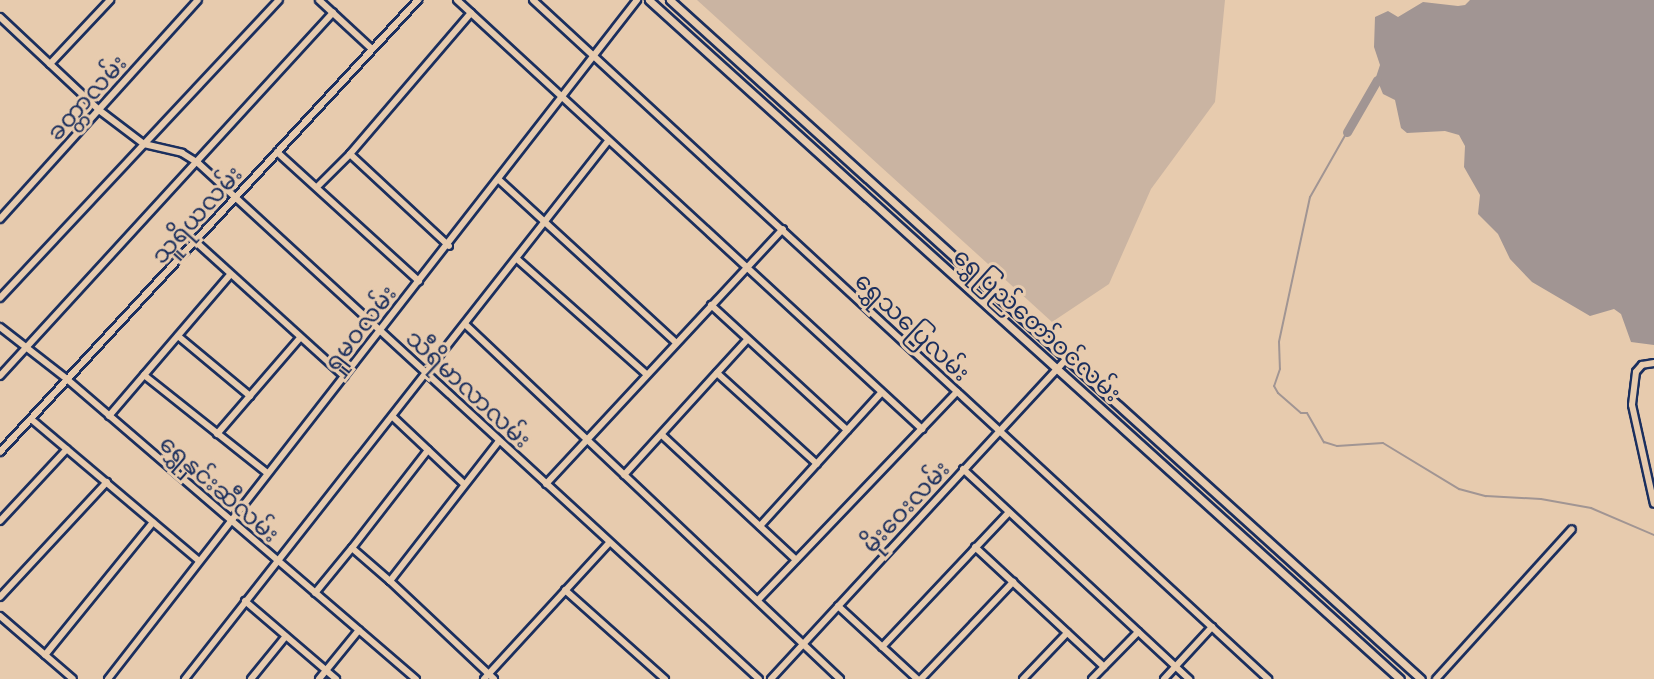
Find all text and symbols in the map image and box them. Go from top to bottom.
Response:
street label: ခတ္တာလမ်း [40,48,132,146]
street label: သူရိယလမ်း [144,159,248,269]
street label: ရွှေပြည်တော်ဝင်လမ်း [948,241,1128,407]
street label: ရွှေသပြေလမ်း [850,266,976,386]
street label: ရှုမဝလမ်း [316,279,402,377]
street label: သီရိမာလာလမ်း [401,323,537,453]
street label: ရွှေနှင်းဆီလမ်း [154,428,286,548]
street label: မိုးဝေးလမ်း [855,454,955,558]

